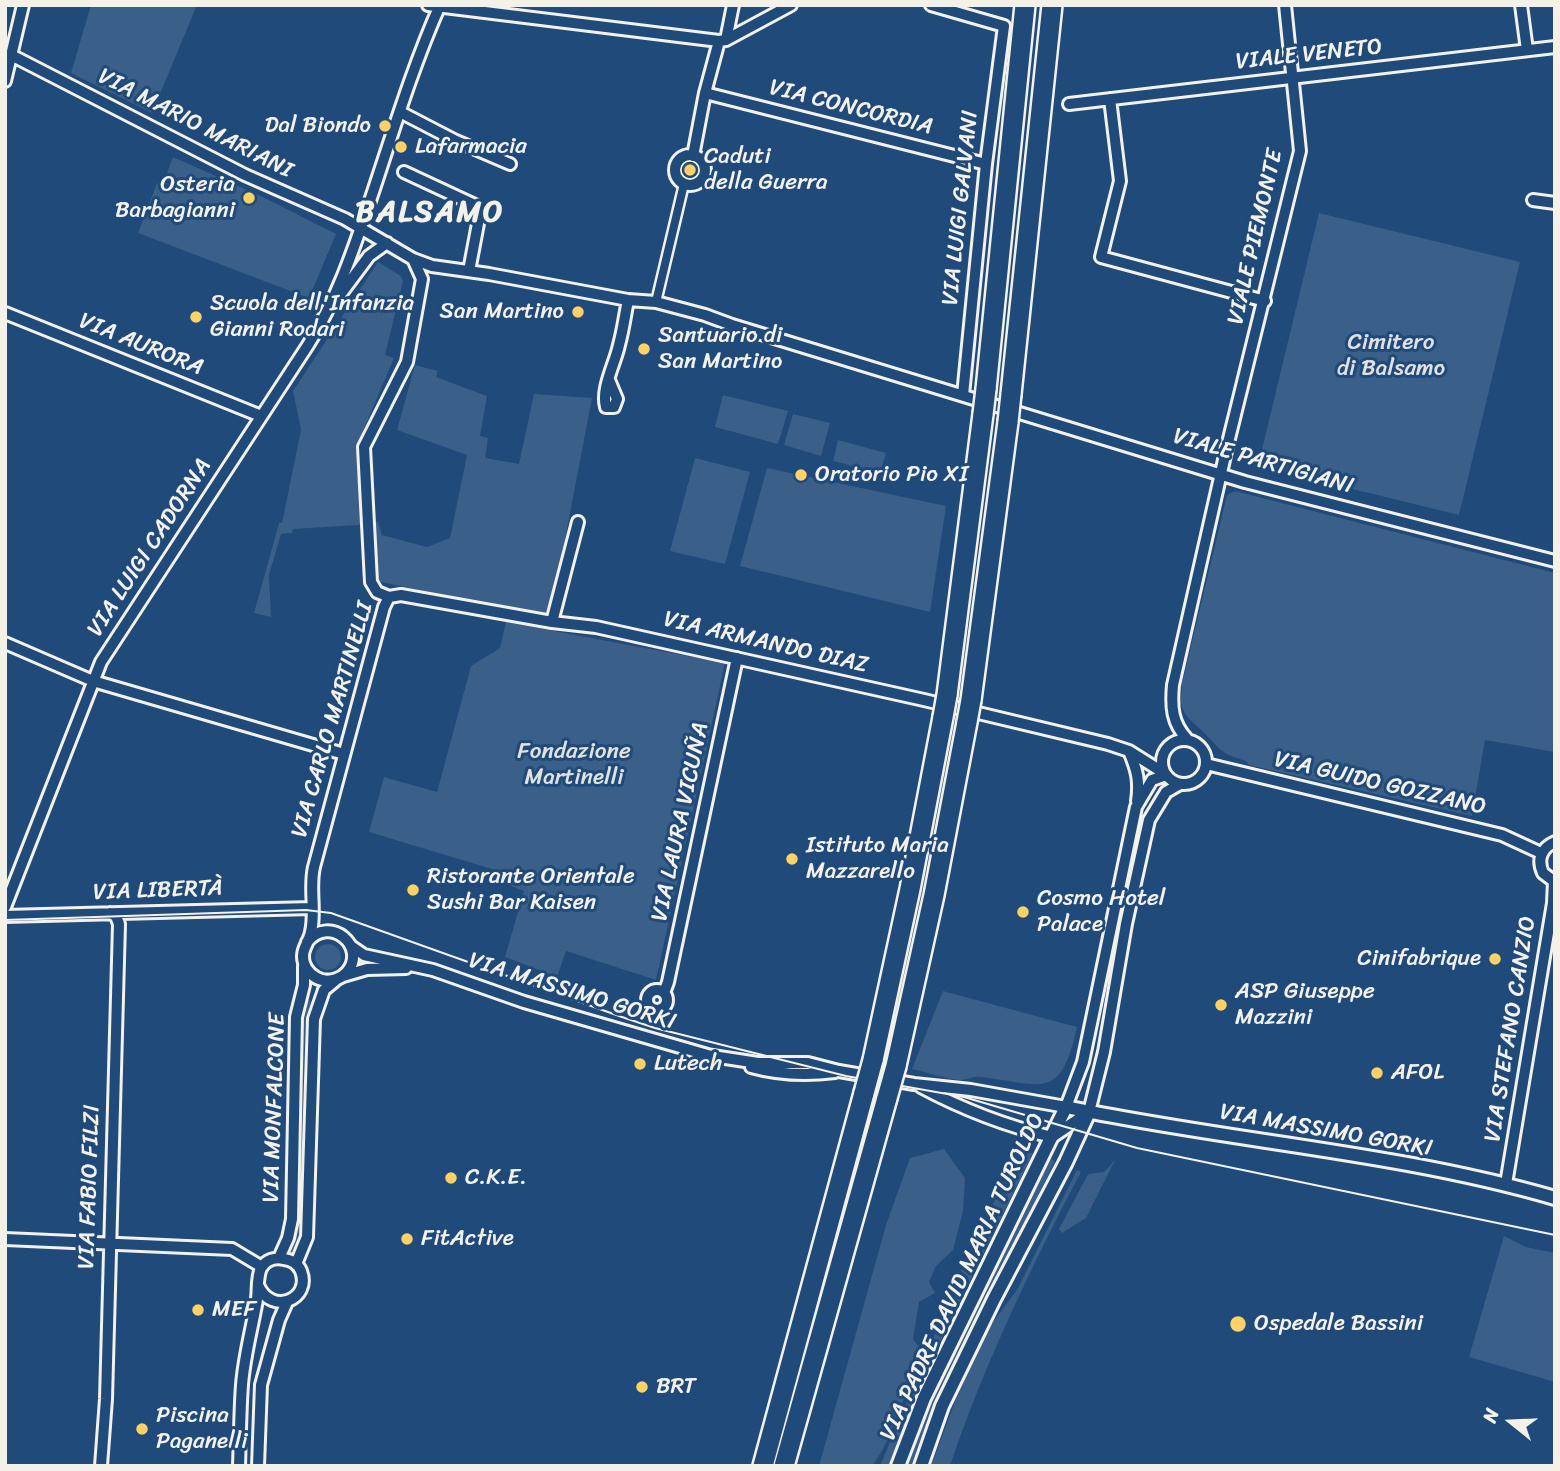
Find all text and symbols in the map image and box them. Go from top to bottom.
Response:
street label: VIALE VENETO [1234,34,1384,76]
street label: VIA MARIO MARIANI [93,63,297,185]
street label: VIA CONCORDIA [766,74,936,142]
street label: VIA LUIGI GALVANI [937,109,985,307]
place label: Dal Biondo [265,112,371,140]
marker: Dal Biondo [377,118,393,134]
place label: Lafarmacia [415,133,527,161]
marker: Lafarmacia [393,139,409,155]
place label: Caduti della Guerra [704,143,827,197]
street label: VIALE PIEMONTE [1222,147,1290,327]
marker: Caduti della Guerra [682,162,698,178]
place label: Osteria Barbagianni [115,171,235,225]
marker: Osteria Barbagianni [241,190,257,206]
district label: BALSAMO [358,195,502,231]
place label: Scuola dell'Infanzia Gianni Rodari [210,290,414,344]
place label: San Martino [440,298,564,326]
marker: San Martino [570,304,586,320]
street label: VIA AURORA [75,308,207,382]
marker: Scuola dell'Infanzia Gianni Rodari [188,309,204,325]
place label: Santuario di San Martino [658,322,782,376]
park label: Cimitero di Balsamo [1337,329,1445,383]
marker: Santuario di San Martino [636,341,652,357]
street label: VIALE PARTIGIANI [1170,423,1356,501]
street label: VIA LUIGI CADORNA [82,454,218,642]
place label: Oratorio Pio XI [815,461,968,489]
marker: Oratorio Pio XI [793,467,809,483]
street label: VIA CARLO MARTINELLI [286,599,380,841]
street label: VIA ARMANDO DIAZ [661,606,871,680]
street label: VIA LAURA VICUÑA [646,720,716,924]
park label: Fondazione Martinelli [517,738,631,792]
street label: VIA GUIDO GOZZANO [1271,746,1489,822]
place label: Istituto Maria Mazzarello [806,832,949,886]
marker: Istituto Maria Mazzarello [784,851,800,867]
place label: Ristorante Orientale Sushi Bar Kaisen [427,863,635,917]
street label: VIA LIBERTÀ [93,875,223,907]
marker: Ristorante Orientale Sushi Bar Kaisen [405,882,421,898]
place label: Cosmo Hotel Palace [1037,885,1165,939]
marker: Cosmo Hotel Palace [1015,904,1031,920]
street label: VIA STEFANO CANZIO [1480,914,1542,1144]
place label: Cinifabrique [1357,945,1481,973]
street label: VIA MASSIMO GORKI [465,947,679,1037]
marker: Cinifabrique [1487,951,1503,967]
place label: ASP Giuseppe Mazzini [1235,978,1375,1032]
marker: ASP Giuseppe Mazzini [1213,997,1229,1013]
street label: VIA MONFALCONE [258,1013,292,1203]
place label: Lutech [654,1050,722,1078]
marker: Lutech [632,1056,648,1072]
place label: AFOL [1391,1059,1444,1087]
marker: AFOL [1369,1065,1385,1081]
street label: VIA MASSIMO GORKI [1218,1099,1434,1163]
street label: VIA FABIO FILZI [73,1104,107,1270]
street label: VIA PADRE DAVID MARIA TUROLDO [875,1109,1051,1445]
place label: C.K.E. [465,1164,527,1192]
marker: C.K.E. [443,1170,459,1186]
place label: FitActive [421,1225,514,1253]
marker: FitActive [399,1231,415,1247]
place label: MEF [212,1296,256,1324]
marker: MEF [190,1302,206,1318]
place label: Ospedale Bassini [1254,1310,1423,1338]
marker: Ospedale Bassini [1228,1314,1248,1334]
place label: BRT [656,1373,696,1401]
marker: BRT [634,1379,650,1395]
north arrow [1476,1387,1546,1457]
place label: Piscina Paganelli [156,1402,248,1456]
text: N [1473,1404,1508,1427]
marker: Piscina Paganelli [134,1421,150,1437]

